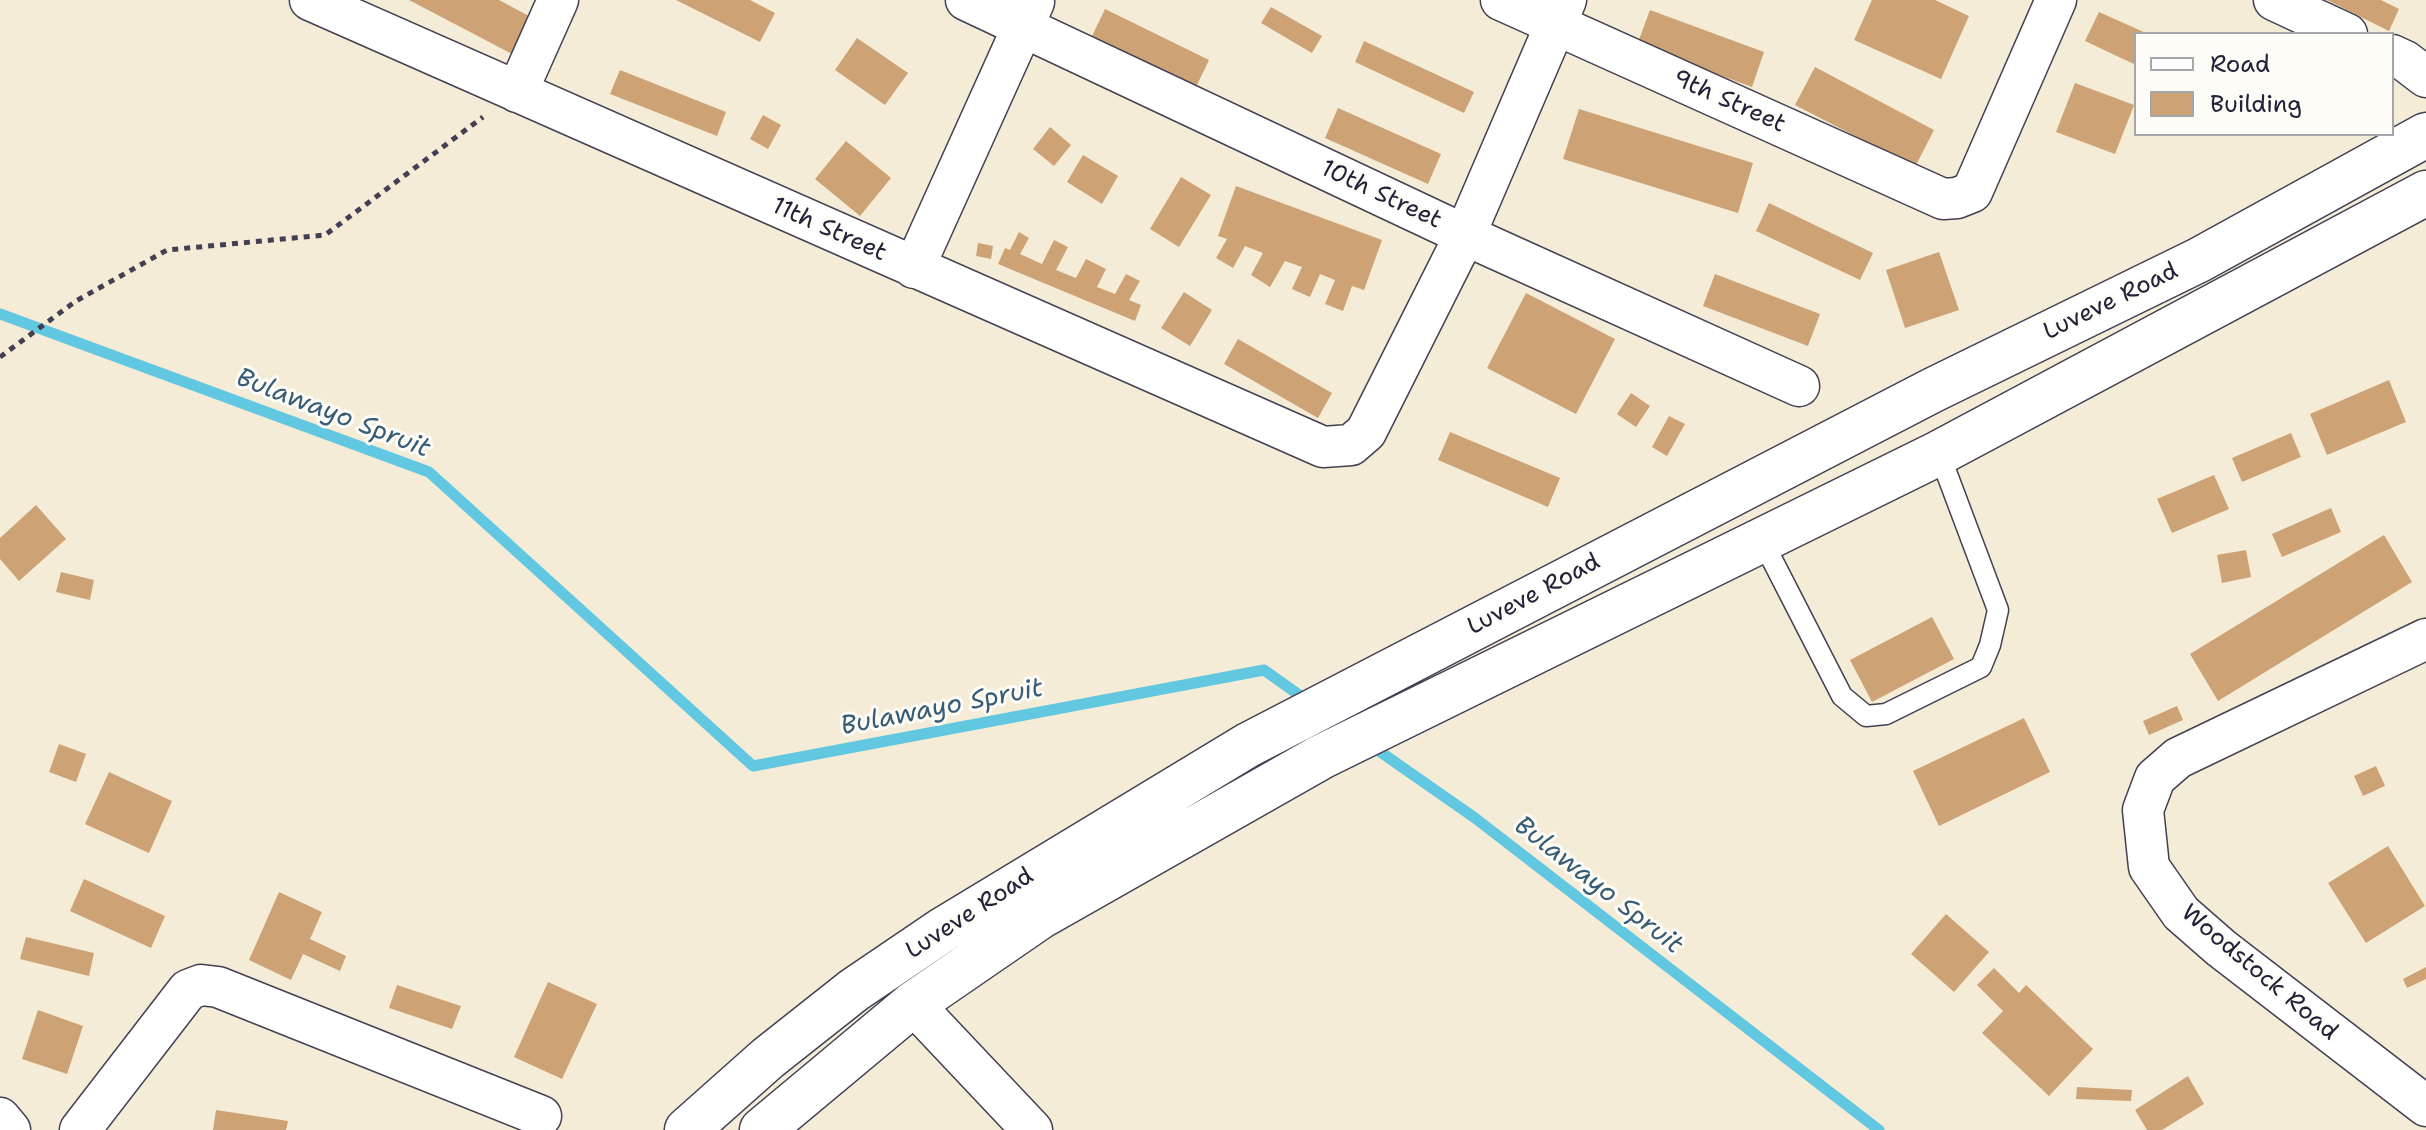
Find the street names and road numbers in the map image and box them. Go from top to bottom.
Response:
street label: 9th Street [1668,64,1790,140]
street label: 10th Street [1316,154,1446,236]
street label: 11th Street [767,192,891,268]
street label: Luveve Road [2039,257,2183,347]
street label: Luveve Road [1463,548,1605,642]
street label: Luveve Road [901,862,1039,966]
street label: Woodstock Road [2175,899,2343,1047]

